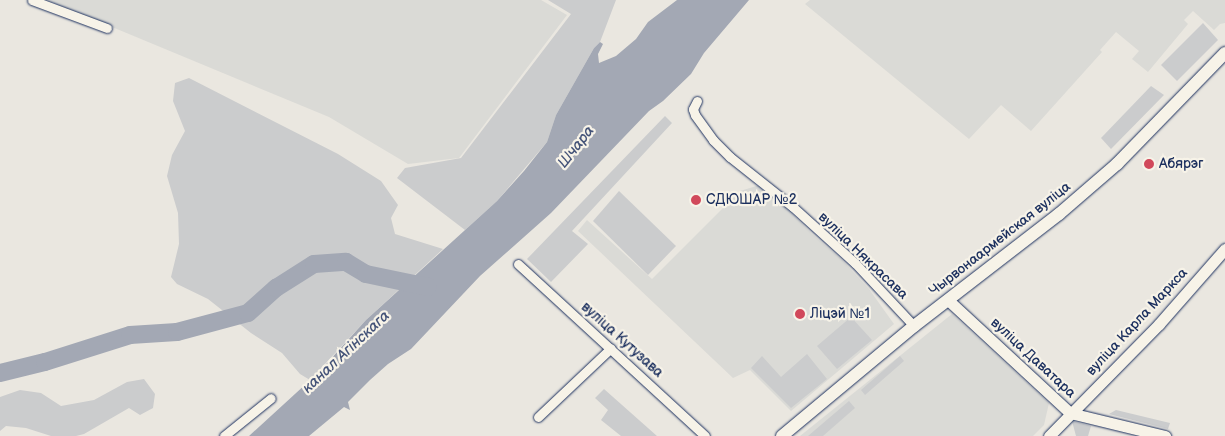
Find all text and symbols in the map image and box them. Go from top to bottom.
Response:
water label: Шчара [554,122,598,172]
place label: Абярэг [1159,156,1204,172]
marker: Абярэг [1143,158,1155,170]
street label: Чырвонаармейская вуліца [926,179,1074,299]
place label: СДЮШАР №2 [706,192,797,208]
marker: СДЮШАР №2 [690,194,702,206]
street label: вуліца Някрасава [815,209,911,303]
street label: вуліца Карла Маркса [1083,265,1191,379]
street label: вуліца Кутузава [578,299,666,381]
place label: Ліцэй №1 [810,306,870,322]
water label: канал Агінскага [299,307,393,397]
marker: Ліцэй №1 [794,308,806,320]
street label: вуліца Даватара [987,314,1079,402]

